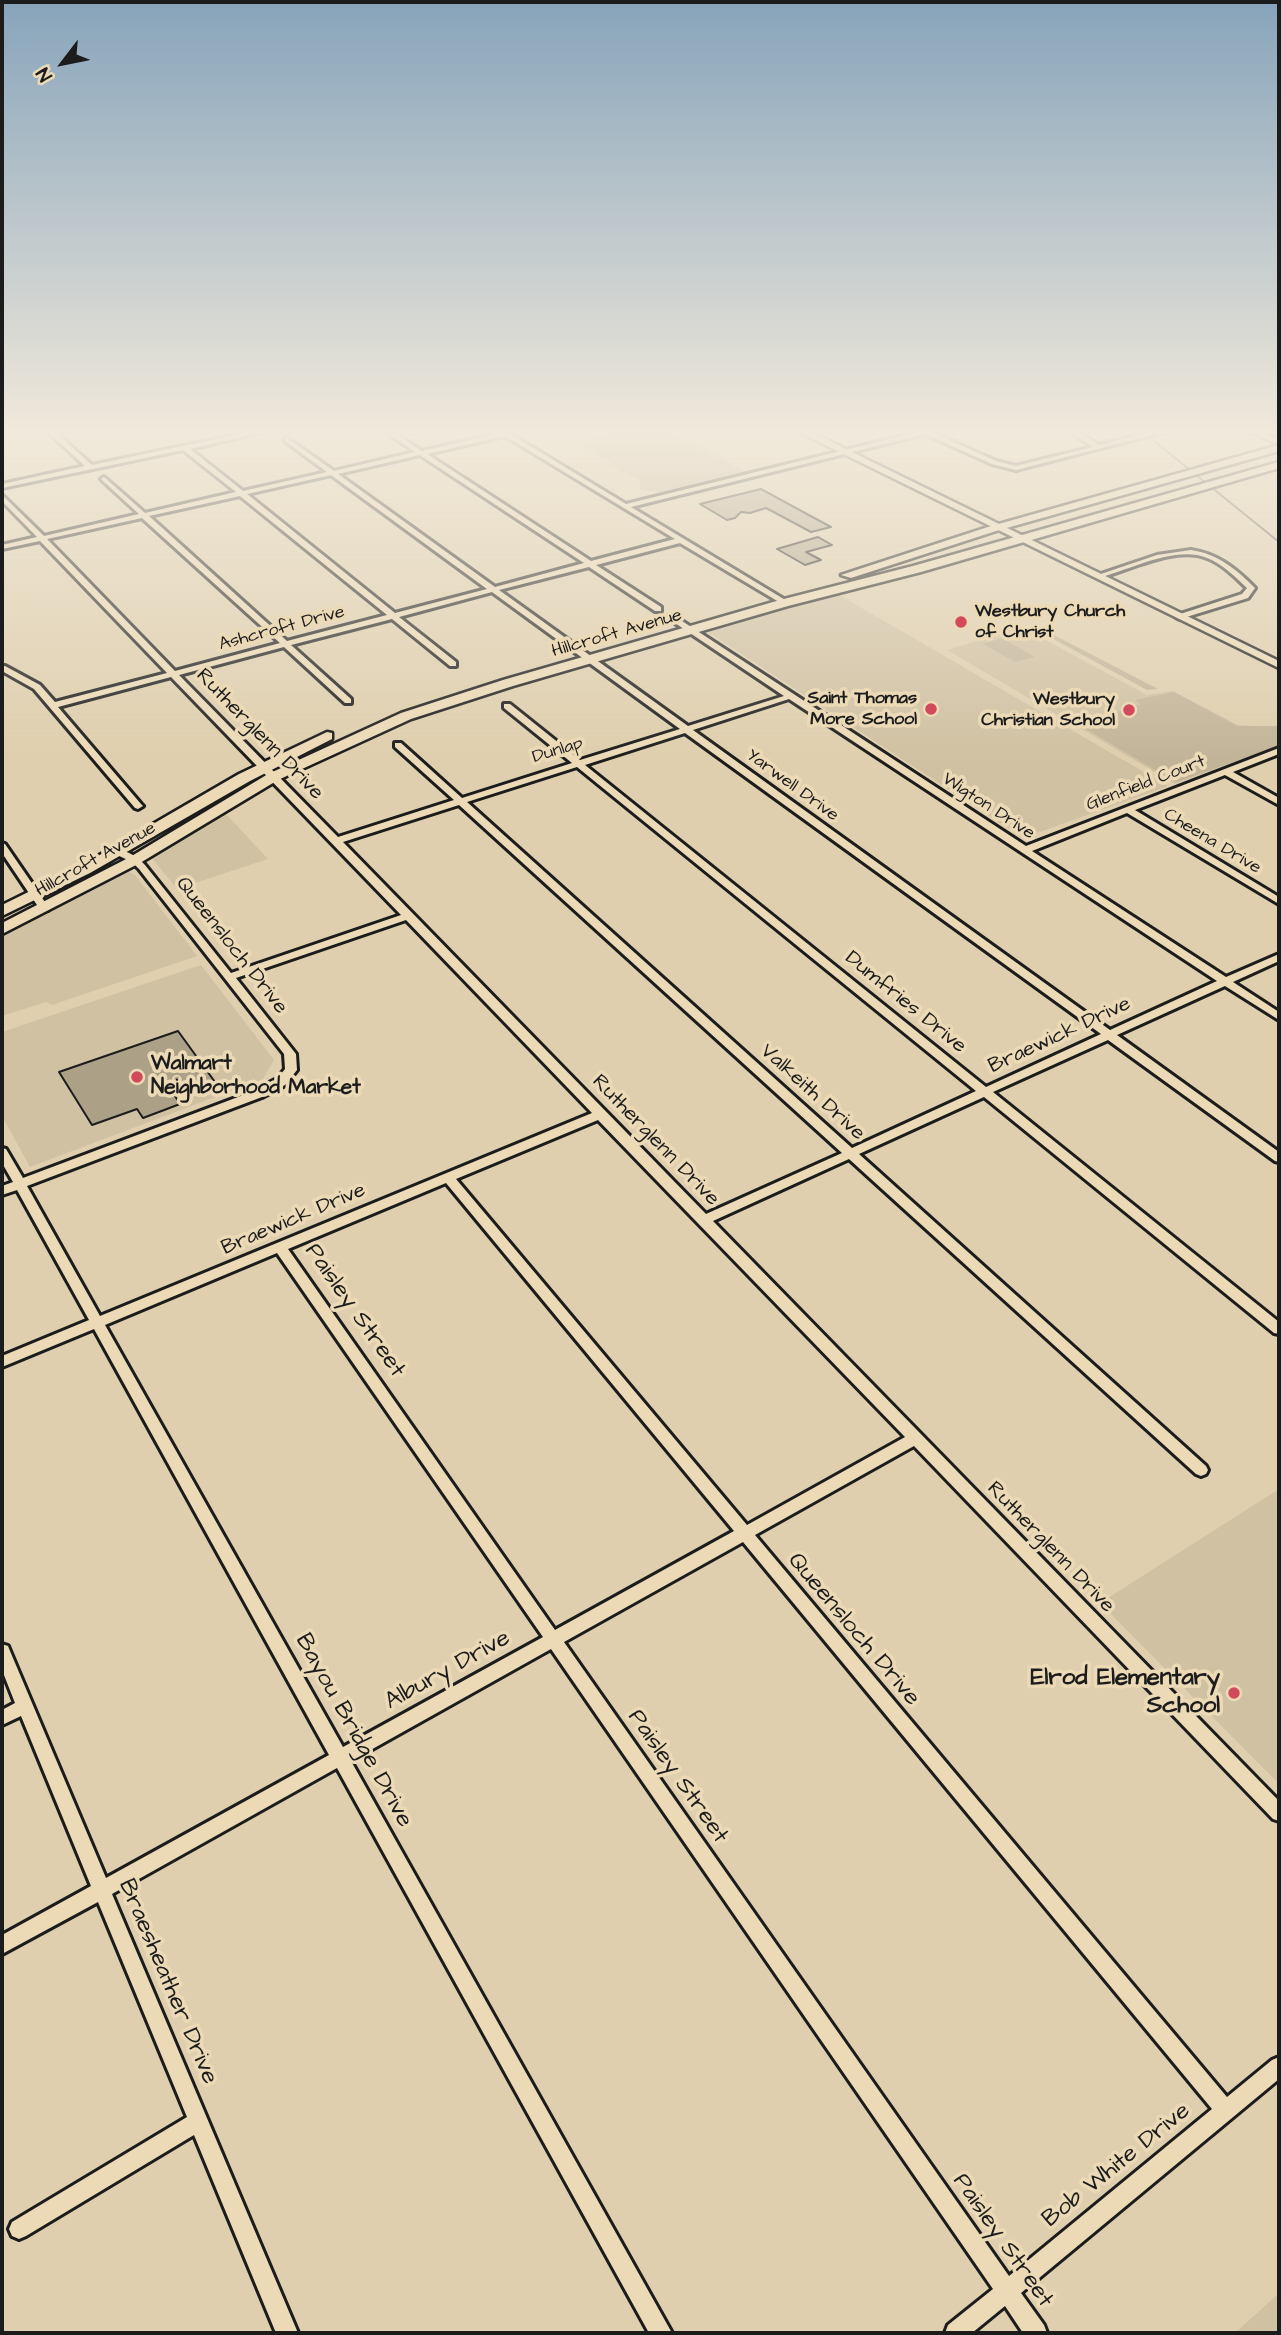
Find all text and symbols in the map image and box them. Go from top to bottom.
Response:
north arrow [28,28,98,98]
text: N [30,62,59,87]
place label: Westbury Church of Christ [975,601,1125,644]
street label: Ashcroft Drive [217,602,347,656]
street label: Hillcroft Avenue [549,605,685,663]
marker: Westbury Church of Christ [953,614,969,630]
street label: Rutherglenn Drive [190,664,328,806]
place label: Saint Thomas More School [808,688,917,730]
place label: Westbury Christian School [981,689,1115,732]
marker: Saint Thomas More School [923,701,939,717]
marker: Westbury Christian School [1121,702,1137,718]
street label: Dunlap [530,733,586,769]
street label: Yarwell Drive [741,745,843,827]
street label: Glenfield Court [1083,751,1209,817]
street label: Wigton Drive [938,769,1038,845]
street label: Cheena Drive [1159,804,1265,880]
street label: Hillcroft Avenue [32,818,160,902]
street label: Queensloch Drive [170,872,292,1020]
street label: Dumfries Drive [839,946,971,1060]
street label: Braewick Drive [985,992,1135,1080]
street label: Valkeith Drive [754,1039,870,1147]
place label: Walmart Neighborhood Market [151,1052,361,1102]
marker: Walmart Neighborhood Market [129,1069,145,1085]
street label: Rutherglenn Drive [586,1070,724,1212]
street label: Braewick Drive [218,1178,370,1262]
street label: Paisley Street [297,1239,411,1383]
street label: Rutherglenn Drive [981,1477,1119,1619]
street label: Queensloch Drive [781,1548,925,1712]
street label: Albury Drive [380,1625,516,1717]
street label: Bayou Bridge Drive [288,1629,418,1833]
place label: Elrod Elementary School [1030,1665,1220,1721]
marker: Elrod Elementary School [1226,1685,1242,1701]
street label: Paisley Street [620,1705,734,1849]
street label: Braesheather Drive [111,1875,223,2089]
street label: Bob White Drive [1037,2098,1197,2234]
street label: Paisley Street [945,2169,1059,2313]

